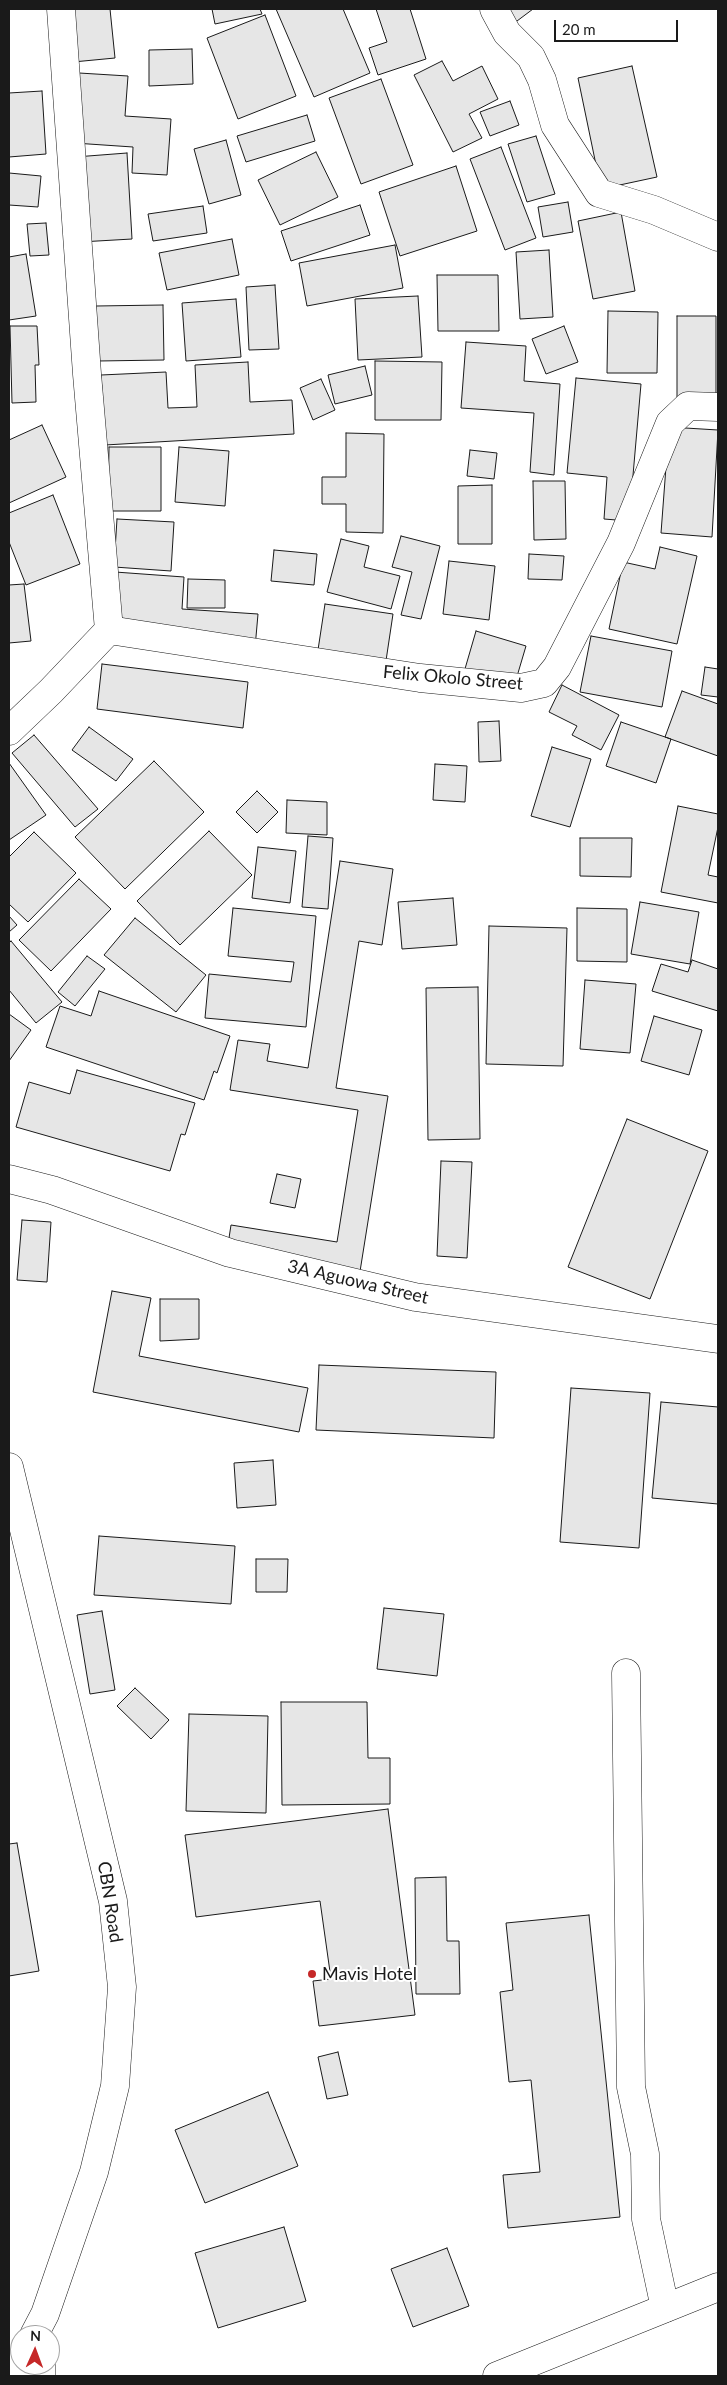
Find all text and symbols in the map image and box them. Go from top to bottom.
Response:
scale bar [557,10,681,42]
text: 20 m [562,20,596,38]
street label: Felix Okolo Street [382,661,524,695]
street label: 3A Aguowa Street [285,1255,431,1309]
street label: CBN Road [93,1860,127,1944]
place label: Mavis Hotel [322,1963,417,1985]
marker: Mavis Hotel [306,1968,318,1980]
north arrow [10,2325,60,2375]
text: N [30,2327,41,2344]

